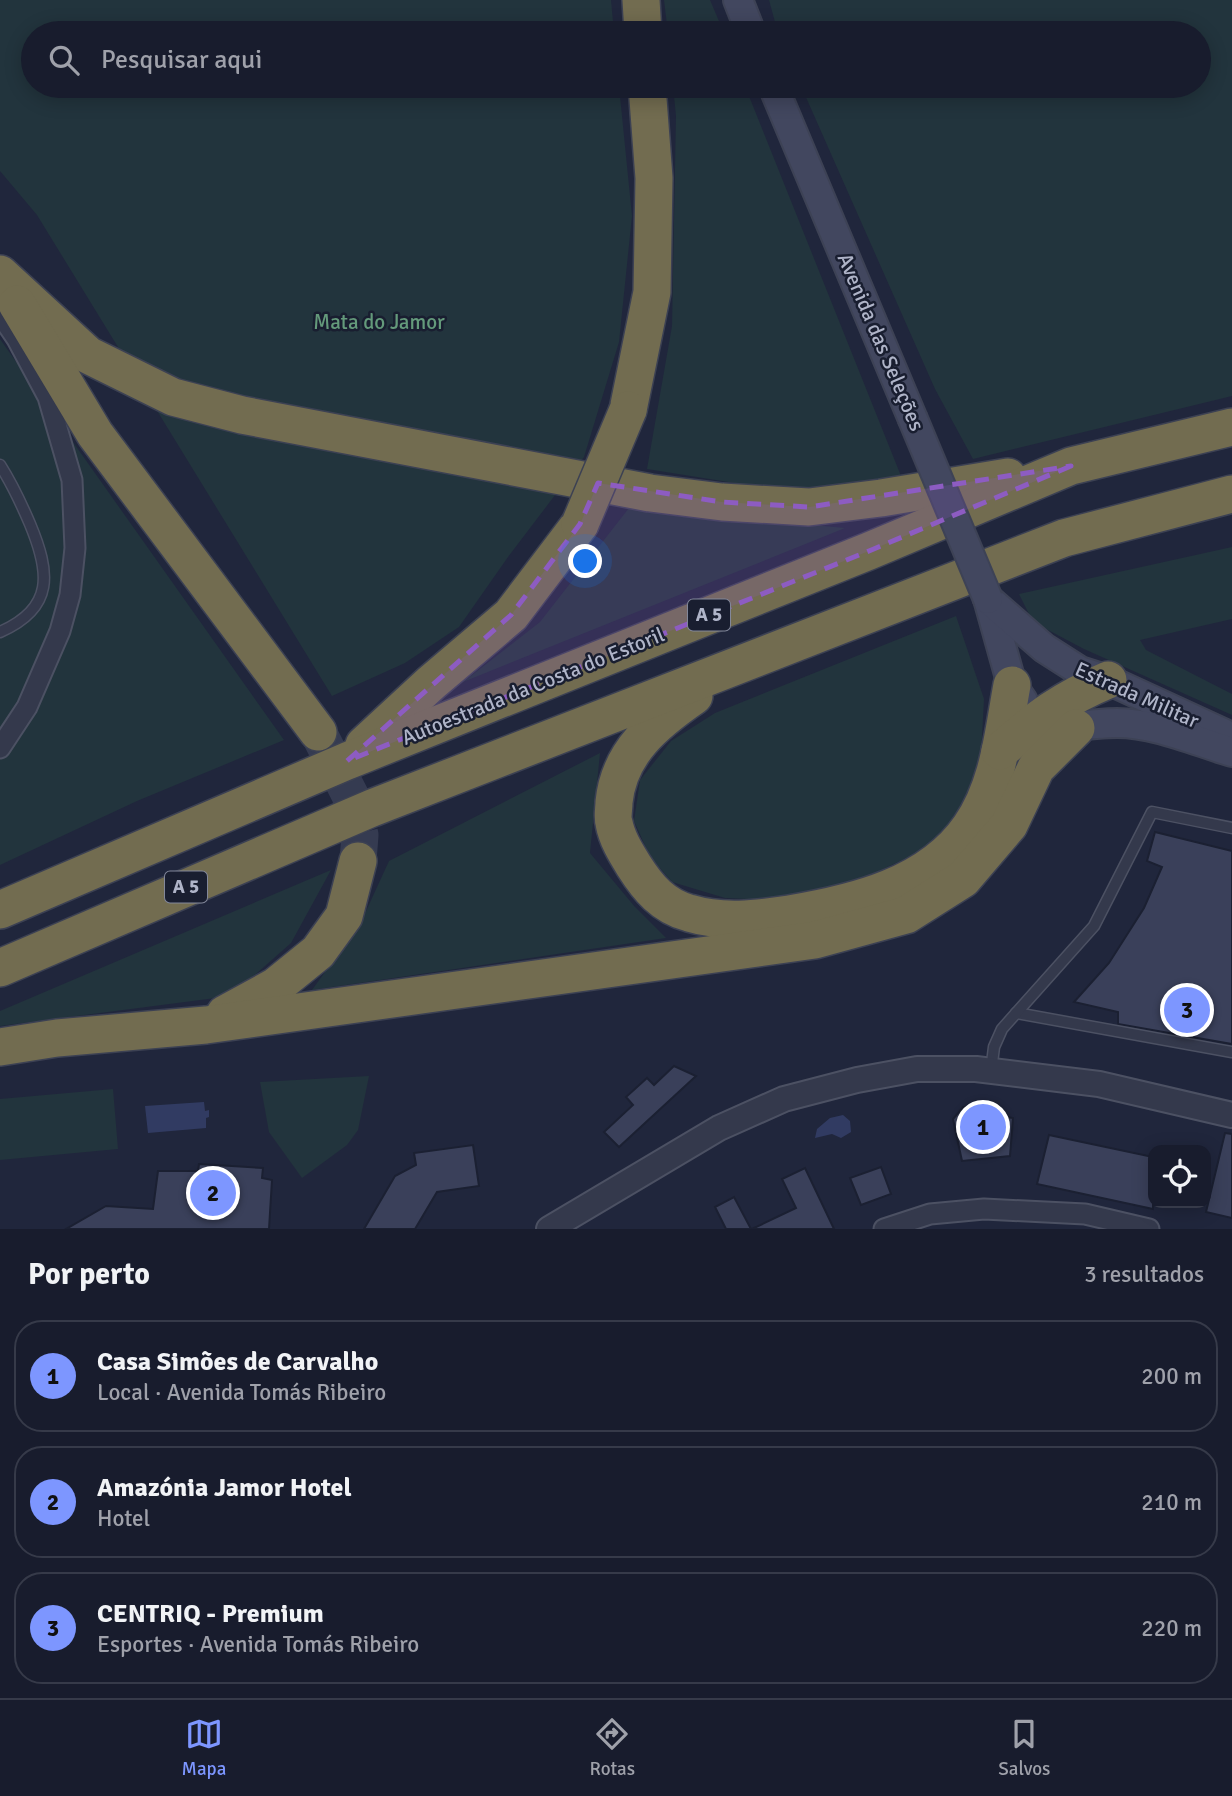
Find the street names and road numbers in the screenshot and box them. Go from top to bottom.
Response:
street label: Avenida das Seleções [832,249,930,435]
road number: A 5 [688,600,730,630]
street label: Autoestrada da Costa do Estoril [398,621,668,751]
street label: Estrada Militar [1071,656,1203,734]
road number: A 5 [165,872,207,902]

